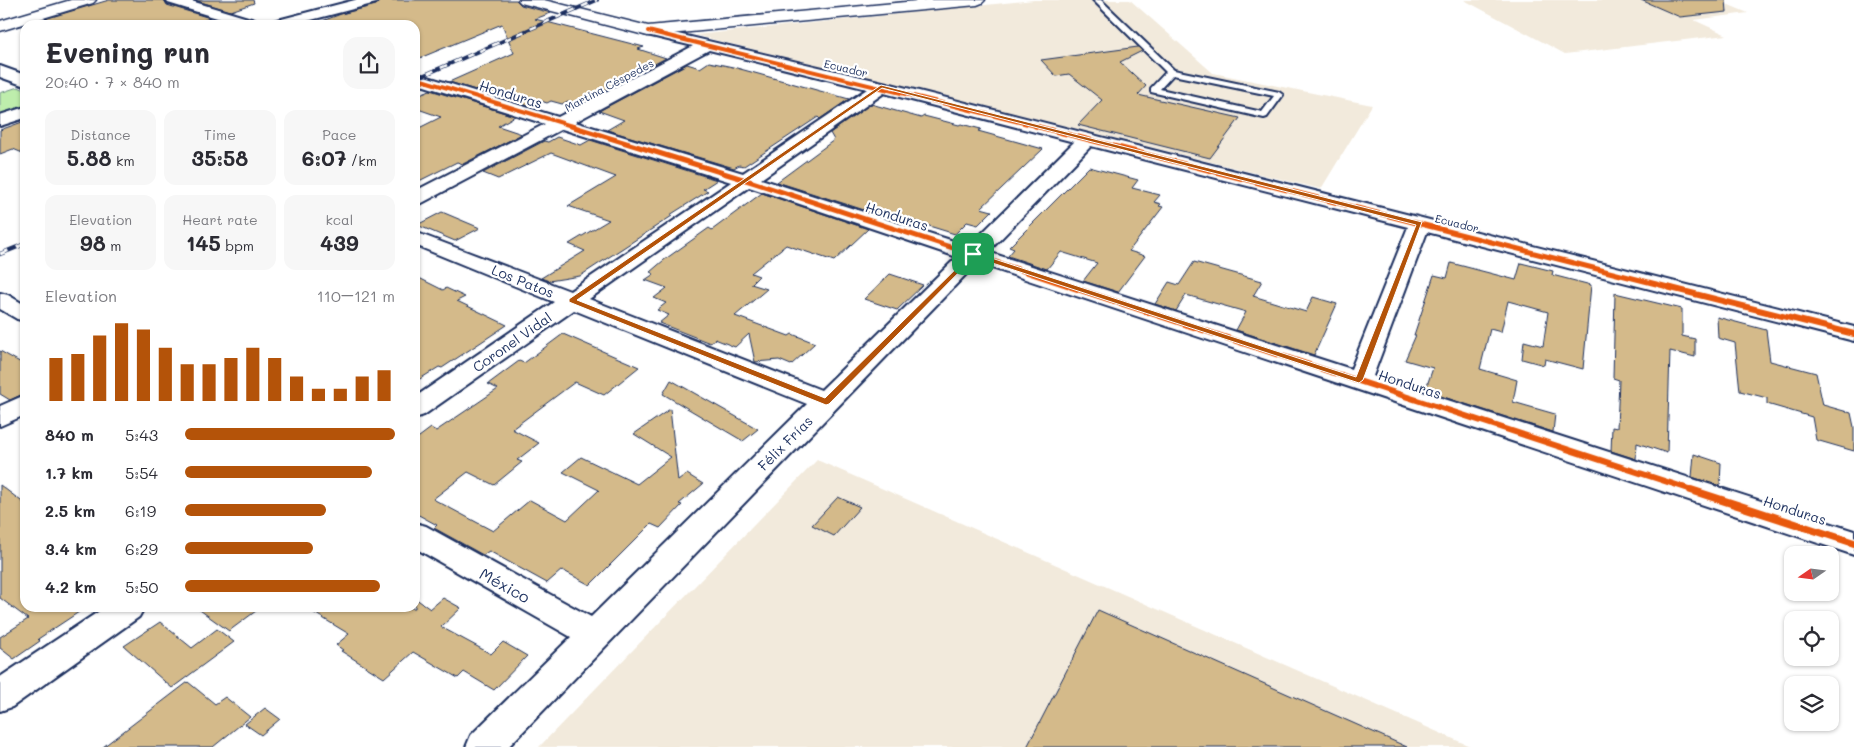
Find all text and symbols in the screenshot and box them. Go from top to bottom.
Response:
text: Evening run [45,34,210,70]
button: share [343,37,395,89]
street label: Martina Céspedes [562,55,656,115]
street label: Ecuador [823,56,869,80]
text: 20:40 · 7 × 840 m [45,71,180,92]
street label: Honduras [477,75,545,113]
text: Distance [71,125,131,144]
text: Time [204,125,236,144]
text: Pace [322,125,356,144]
text: 5.88 [67,144,112,171]
text: 35:58 [192,144,248,171]
text: 6:07 [302,144,346,171]
text: km [112,151,135,170]
text: /km [346,151,377,170]
street label: Honduras [863,197,931,235]
text: Elevation [69,210,132,229]
text: Heart rate [182,210,258,229]
text: kcal [325,210,353,229]
street label: Ecuador [1434,210,1480,236]
text: 98 [80,229,106,256]
text: 145 [186,229,221,256]
text: 439 [320,229,359,256]
pin [952,233,994,275]
text: m [106,236,121,255]
text: bpm [221,236,254,255]
icon: arrive [959,240,987,268]
street label: Los Patos [489,260,557,302]
text: Elevation [45,285,117,306]
text: 110–121 m [317,285,395,306]
street label: Coronel Vidal [469,308,555,376]
street label: Honduras [1376,365,1444,403]
street label: Félix Frías [753,411,817,475]
text: 840 m [45,424,94,445]
text: 5:43 [125,424,158,445]
text: 1.7 km [45,462,93,483]
text: 5:54 [125,462,158,483]
street label: Honduras [1761,491,1829,529]
text: 2.5 km [45,500,95,521]
text: 6:19 [125,500,156,521]
text: 3.4 km [45,538,97,559]
text: 6:29 [125,538,158,559]
north arrow [1784,546,1839,601]
map controls [1784,546,1839,731]
street label: México [476,563,534,607]
text: 4.2 km [45,576,96,597]
text: 5:50 [125,576,159,597]
button: locate [1784,611,1839,666]
button: layers [1784,676,1839,731]

